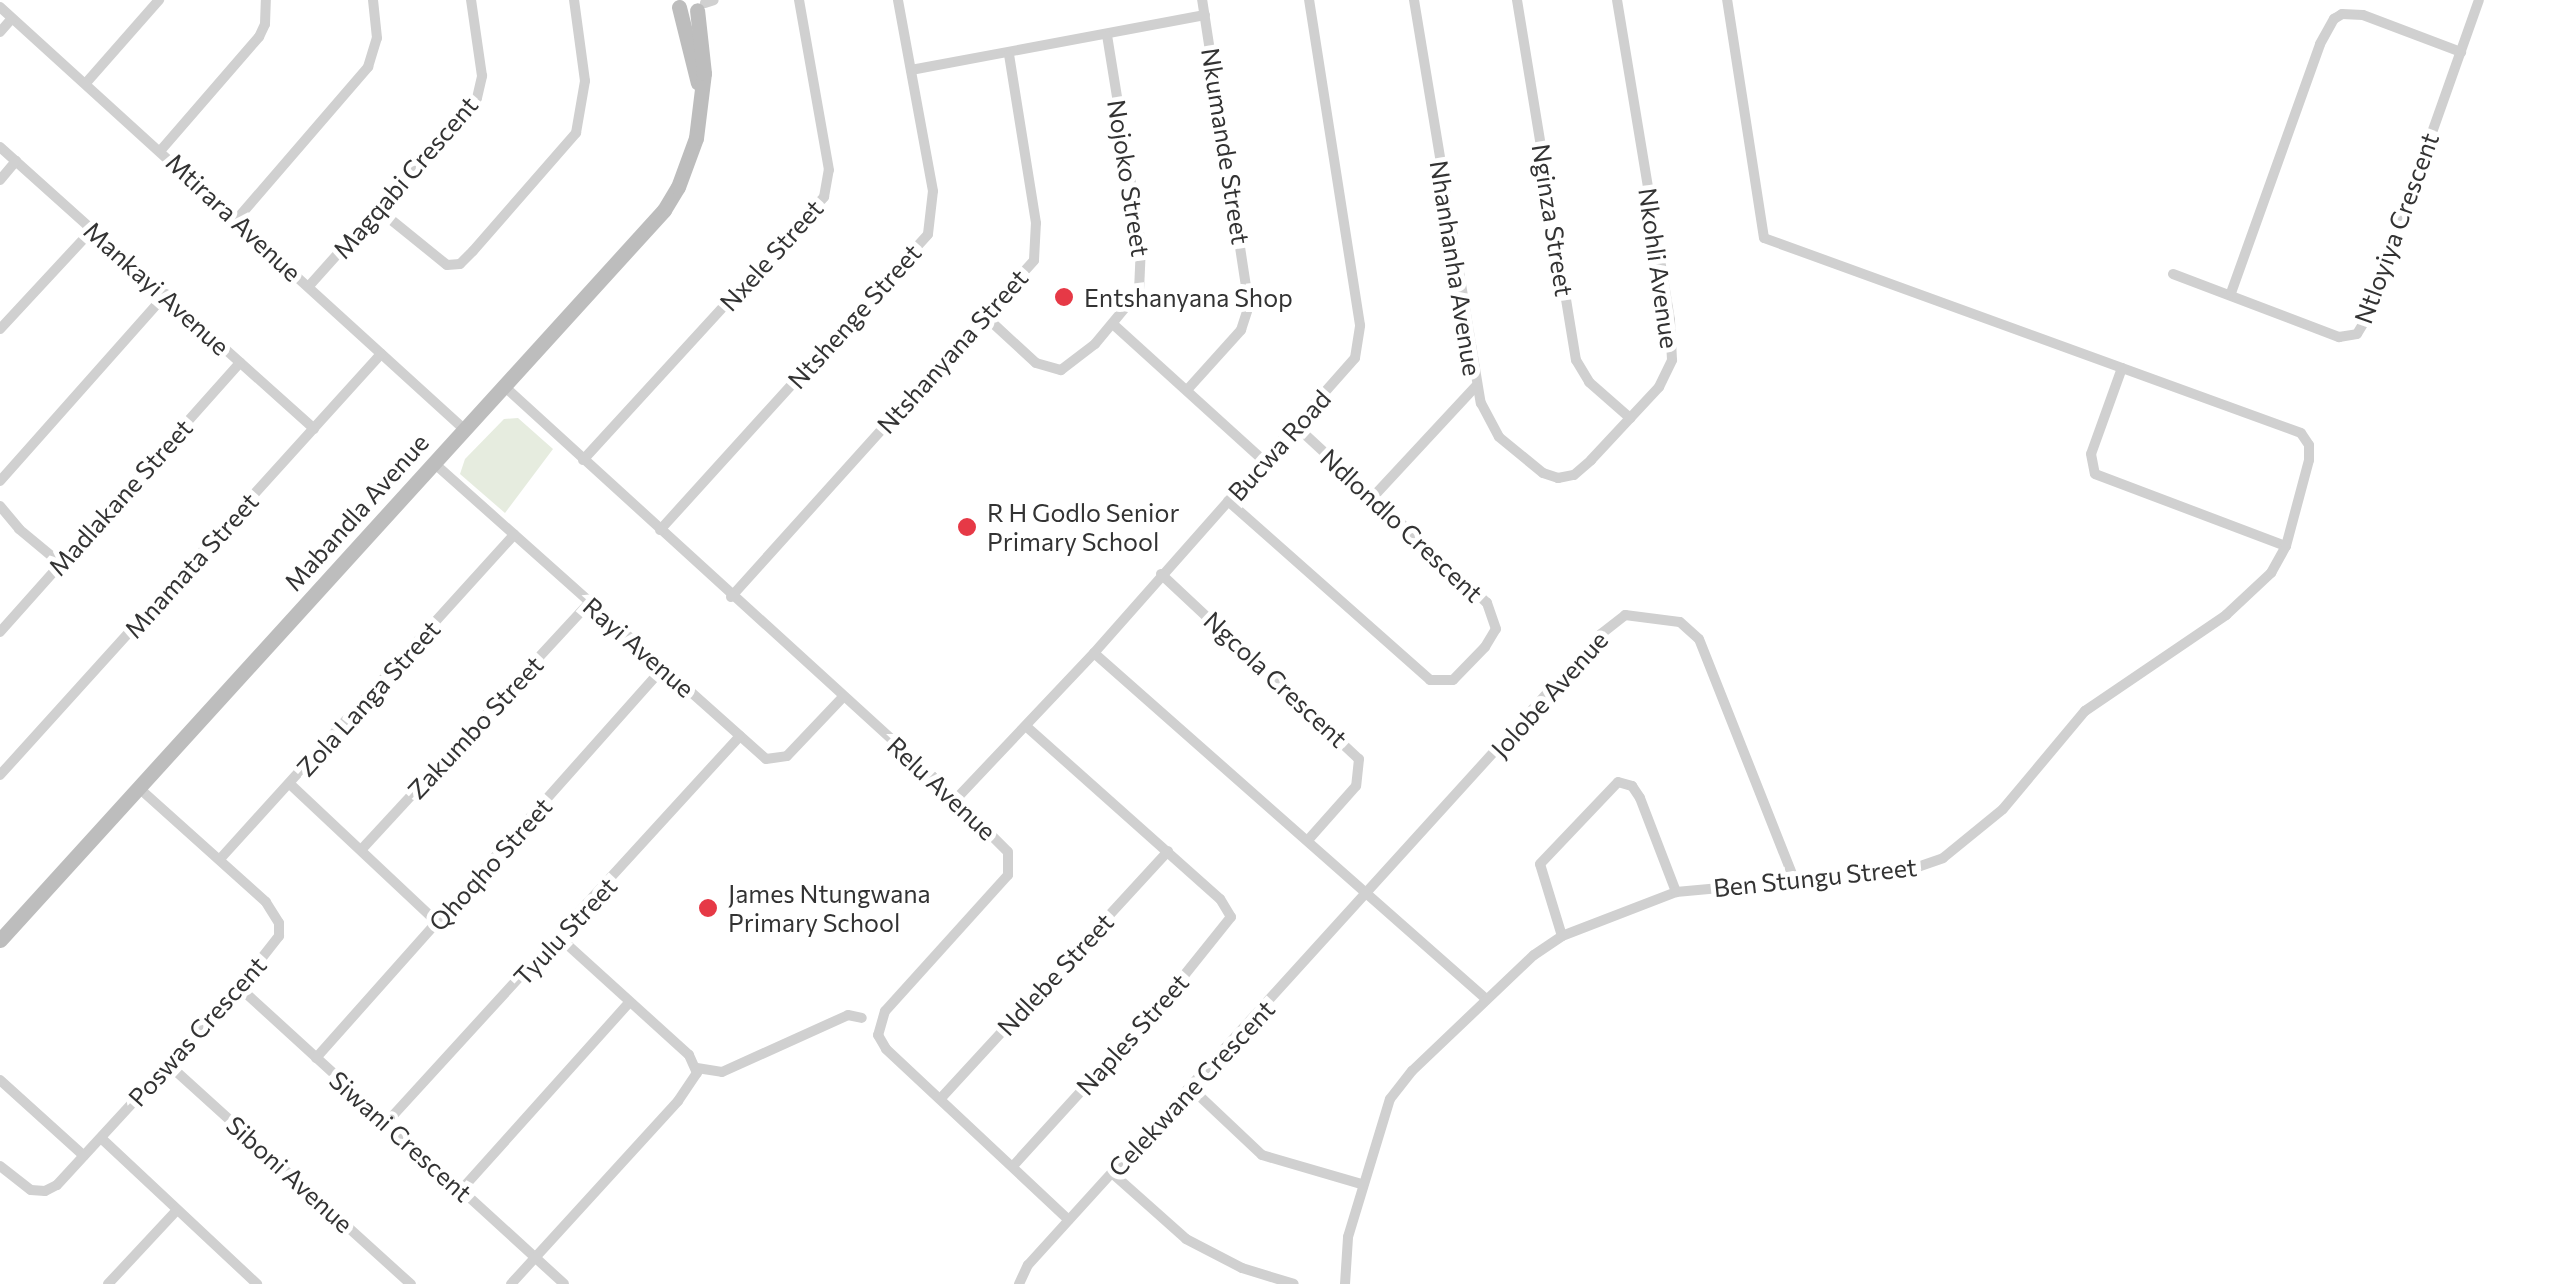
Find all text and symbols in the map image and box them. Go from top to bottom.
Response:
street label: Nkumande Street [1196,46,1256,246]
street label: Magqabi Crescent [326,90,484,264]
street label: Nojoko Street [1102,97,1156,259]
street label: Ntloyiya Crescent [2347,128,2445,328]
street label: Nginza Street [1526,142,1580,298]
street label: Mtirara Avenue [160,147,308,287]
street label: Nhanhanha Avenue [1424,158,1488,378]
street label: Nkohli Avenue [1633,186,1685,350]
street label: Nxele Street [713,193,829,317]
street label: Mankayi Avenue [78,215,236,361]
street label: Ntshenge Street [781,238,927,394]
street label: Ntshanyana Street [870,263,1034,439]
place label: Entshanyana Shop [1084,282,1293,312]
marker: Entshanyana Shop [1053,286,1075,308]
street label: Bucwa Road [1222,384,1336,506]
street label: Madlakane Street [42,413,198,581]
street label: Mabandla Avenue [278,427,434,597]
street label: Ndlondlo Crescent [1315,442,1489,608]
street label: Mnamata Street [118,486,264,644]
place label: R H Godlo Senior Primary School [987,498,1179,557]
marker: R H Godlo Senior Primary School [956,516,978,538]
street label: Rayi Avenue [577,591,701,703]
street label: Ngcola Crescent [1198,605,1354,753]
street label: Zola Langa Street [290,614,446,782]
street label: Jolobe Avenue [1484,625,1614,763]
street label: Zakumbo Street [401,649,549,805]
street label: Relu Avenue [881,730,1003,846]
street label: Qhoqho Street [422,791,558,937]
street label: Ben Stungu Street [1712,851,1918,903]
street label: Tyulu Street [507,871,623,991]
place label: James Ntungwana Primary School [728,879,931,938]
marker: James Ntungwana Primary School [697,897,719,919]
street label: Ndlebe Street [991,907,1119,1041]
street label: Poswas Crescent [122,950,272,1112]
street label: Naples Street [1070,967,1194,1101]
street label: Celekwane Crescent [1102,994,1280,1182]
street label: Siwani Crescent [324,1064,478,1208]
street label: Siboni Avenue [221,1109,359,1239]

